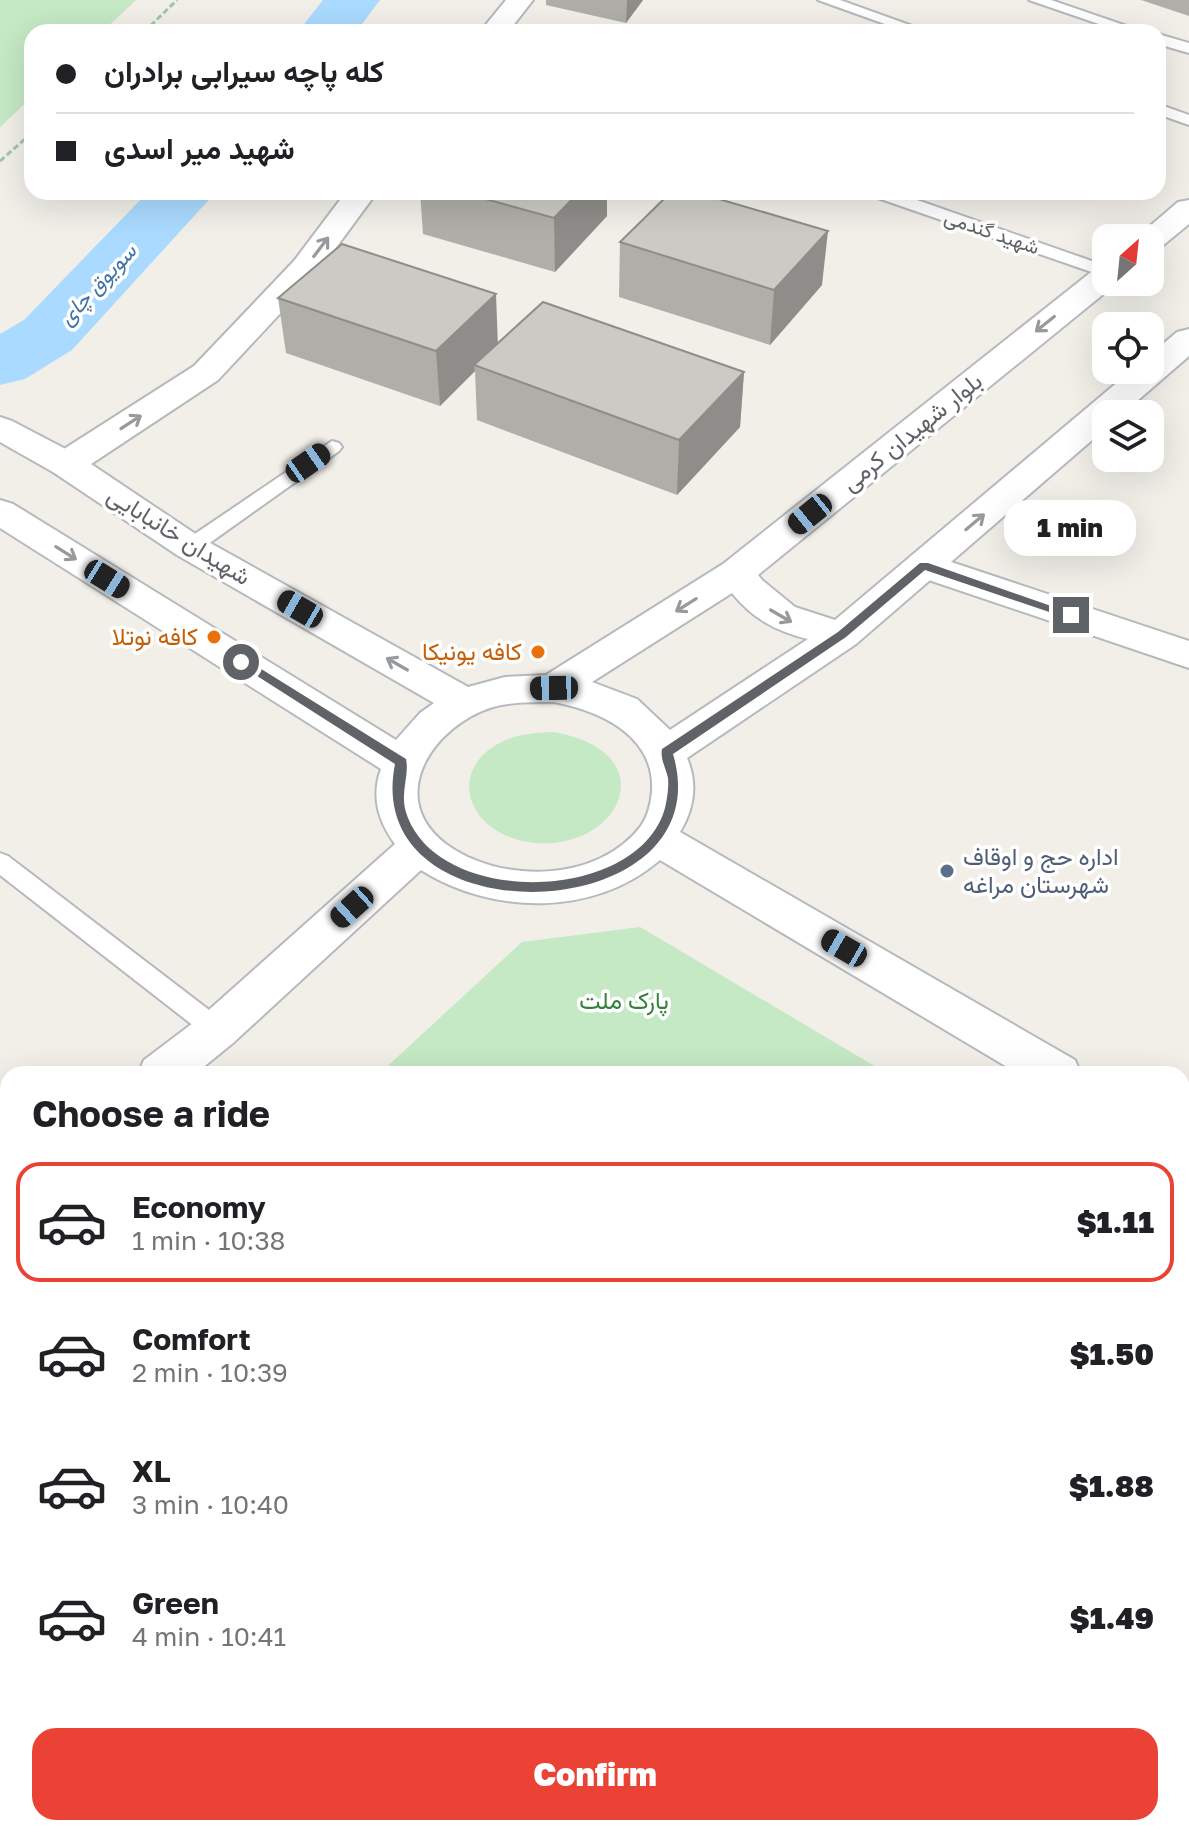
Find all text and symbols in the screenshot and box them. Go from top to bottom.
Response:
text: کله پاچه سیرابی برادران [104,53,384,89]
text: شهید میر اسدی [104,130,295,166]
street label: شهید گندمی [941,204,1043,260]
north arrow [1092,224,1164,296]
map controls [1092,224,1164,472]
water label: سویوق چای [52,237,143,331]
one-way arrow [312,237,329,258]
button: locate [1092,312,1164,384]
one-way arrow [1035,316,1056,333]
street label: بلوار شهیدان کرمی [835,365,988,498]
button: layers [1092,400,1164,472]
one-way arrow [119,413,142,429]
car [281,439,335,487]
street label: شهیدان خانبابایی [102,479,257,592]
car [784,490,836,538]
callout: 1 min [1005,499,1137,555]
text: 1 min [1037,512,1103,543]
one-way arrow [964,513,985,531]
one-way arrow [54,546,77,562]
car [80,556,134,602]
car [273,587,327,631]
one-way arrow [675,597,698,613]
route end [1053,597,1089,633]
one-way arrow [769,608,792,624]
place label: کافه نوتلا [112,621,198,652]
marker: کافه نوتلا [205,628,223,646]
place label: کافه یونیکا [422,636,522,667]
marker: کافه یونیکا [529,643,547,661]
route start [223,644,259,680]
one-way arrow [386,656,409,672]
car [530,676,578,700]
place label: اداره حج و اوقاف شهرستان مراغه [963,841,1119,900]
marker: اداره حج و اوقاف شهرستان مراغه [938,862,956,880]
car [326,882,378,932]
car [817,926,871,970]
park label: پارک ملت [579,985,669,1017]
text: Choose a ride [32,1092,270,1135]
icon: car [36,1186,108,1258]
text: Economy [132,1189,266,1225]
text: $1.11 [1076,1204,1154,1240]
text: 1 min · 10:38 [132,1225,285,1256]
icon: car [36,1318,108,1390]
text: Comfort [132,1321,251,1357]
text: $1.50 [1069,1336,1154,1372]
text: 2 min · 10:39 [132,1357,288,1388]
icon: car [36,1450,108,1522]
text: XL [132,1453,171,1489]
text: $1.88 [1069,1468,1154,1504]
text: 3 min · 10:40 [132,1489,289,1520]
icon: car [36,1582,108,1654]
text: Green [132,1585,219,1621]
text: $1.49 [1070,1600,1154,1636]
text: 4 min · 10:41 [132,1621,286,1652]
button: Confirm [32,1728,1158,1820]

